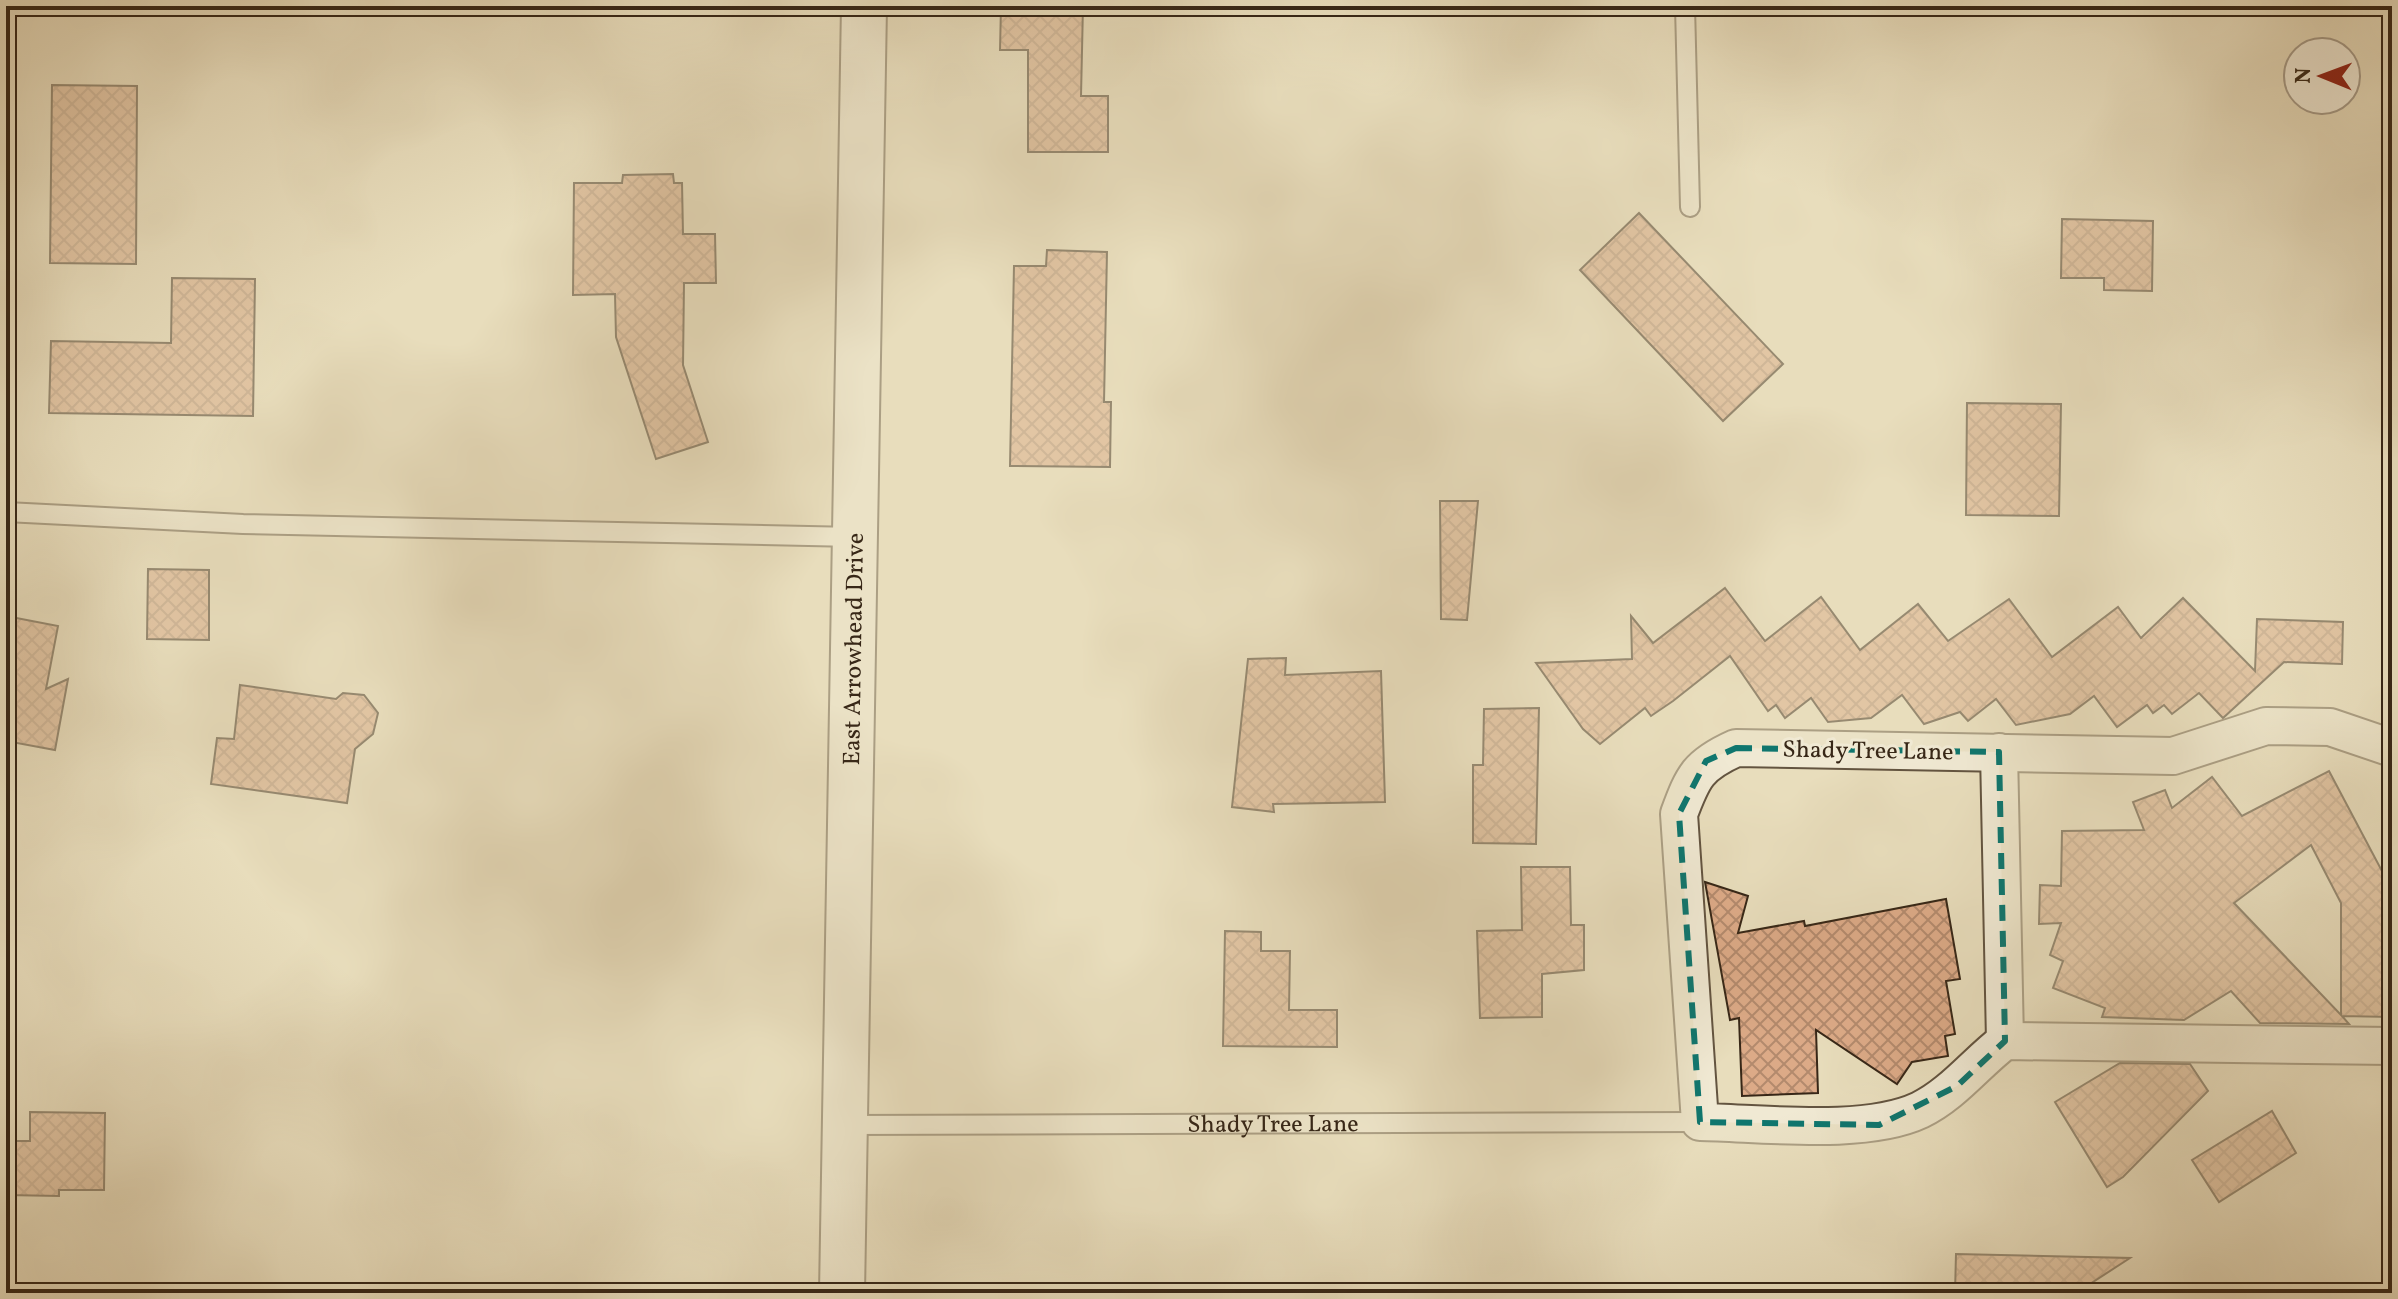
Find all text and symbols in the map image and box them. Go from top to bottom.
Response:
north arrow [2282,36,2362,116]
text: N [2289,67,2320,84]
street label: East Arrowhead Drive [836,532,874,766]
street label: Shady Tree Lane [1782,734,1954,770]
street label: Shady Tree Lane [1187,1108,1359,1143]

